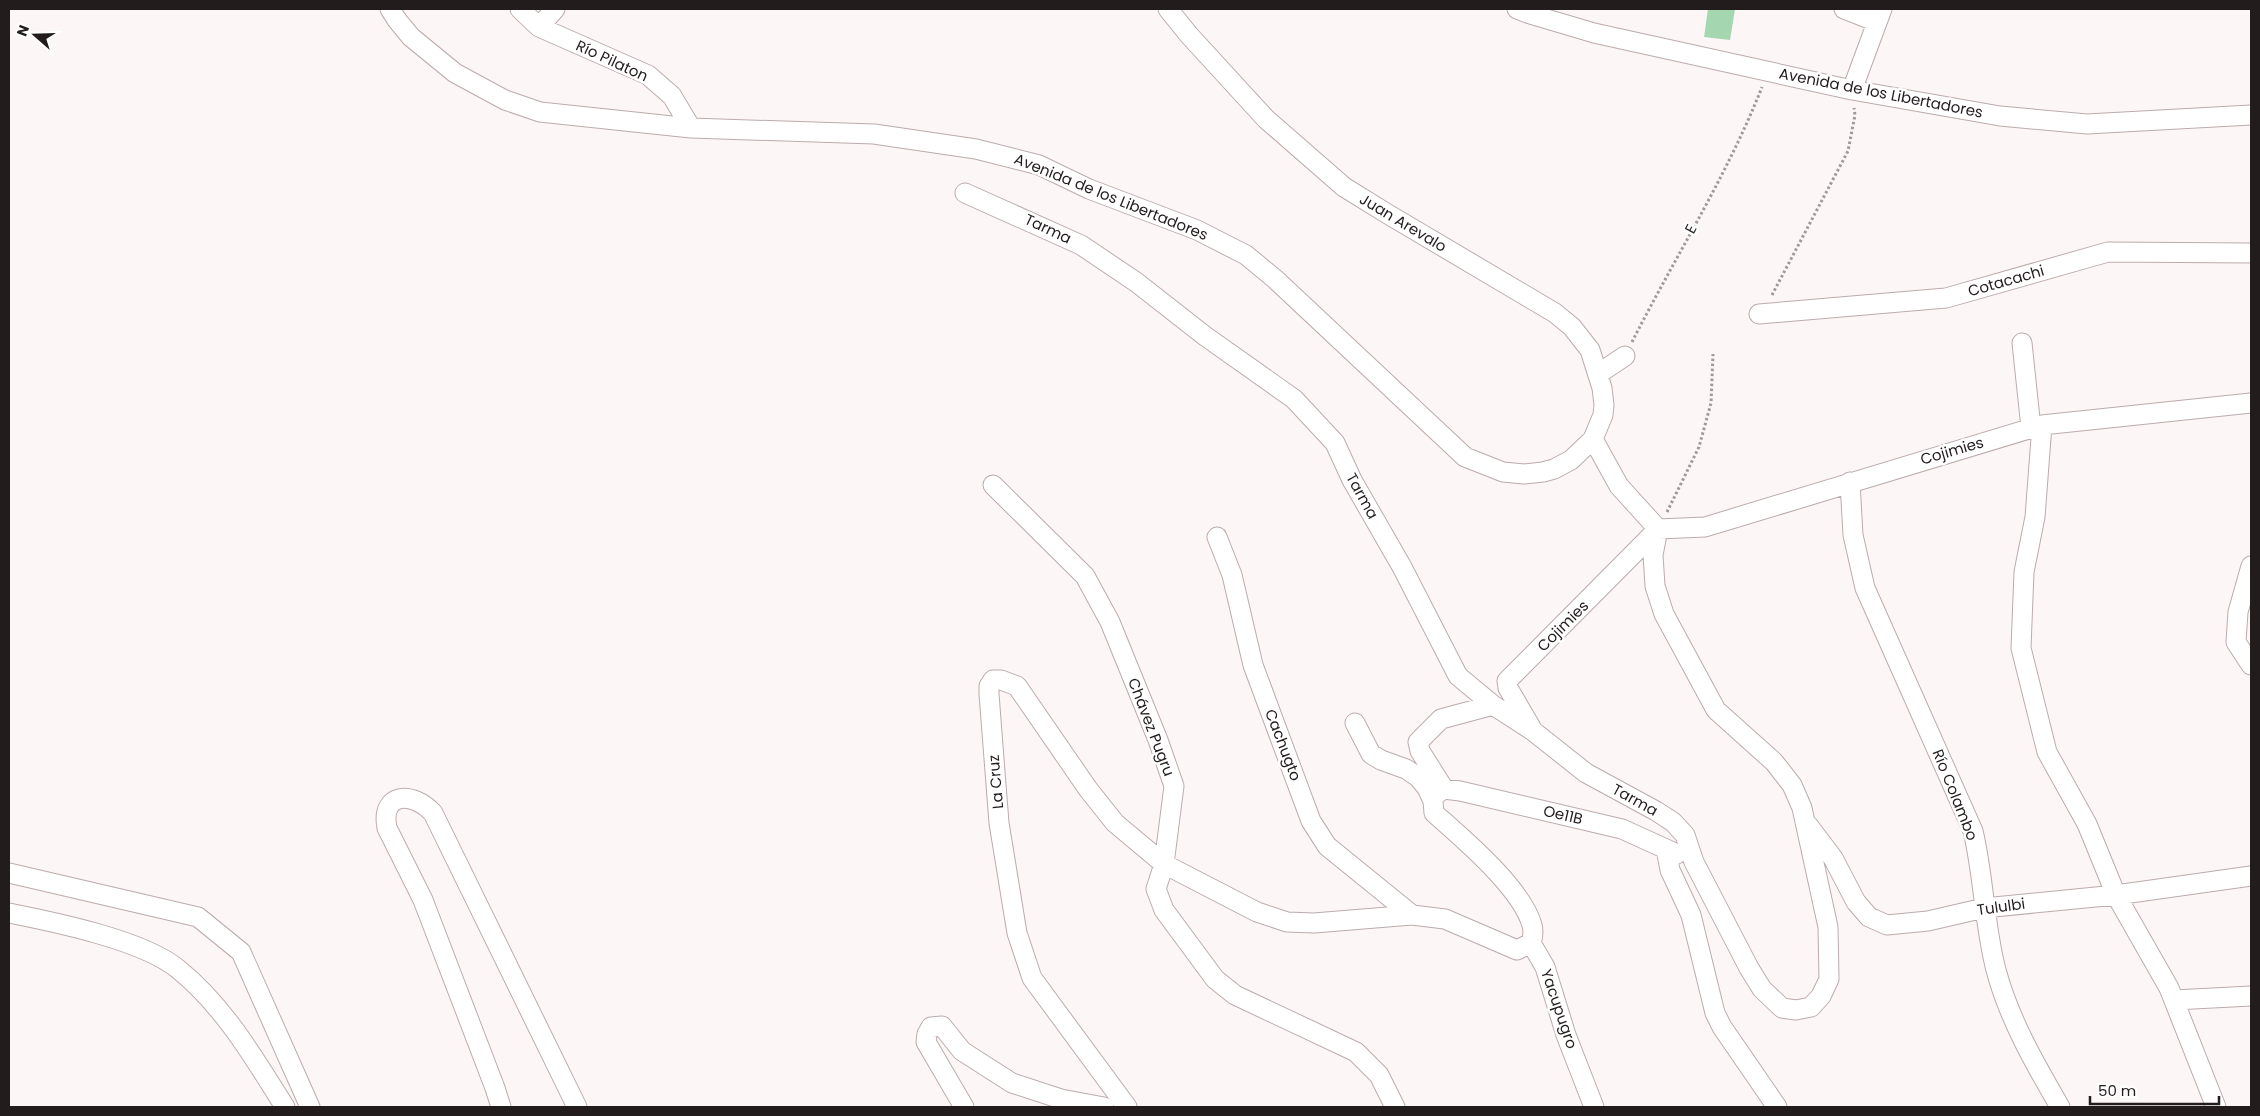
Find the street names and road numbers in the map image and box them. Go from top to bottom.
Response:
street label: Río Pilaton [573,35,652,86]
street label: Avenida de los Libertadores [1777,62,1985,123]
street label: Avenida de los Libertadores [1011,148,1211,245]
street label: Juan Arevalo [1356,188,1451,257]
street label: Tarma [1021,209,1075,249]
street label: E [1679,220,1702,237]
street label: Cotacachi [1965,260,2046,301]
street label: Cojimies [1918,431,1986,470]
street label: Tarma [1341,469,1384,522]
street label: Cojimies [1532,595,1593,656]
street label: Chávez Pugru [1123,675,1180,779]
street label: Cachugto [1260,706,1307,784]
street label: Río Colambo [1928,746,1983,844]
street label: La Cruz [983,754,1008,810]
street label: Tarma [1609,778,1662,821]
street label: Oe11B [1541,800,1585,829]
street label: Tululbi [1975,893,2026,920]
street label: Yacupugro [1536,966,1583,1051]

